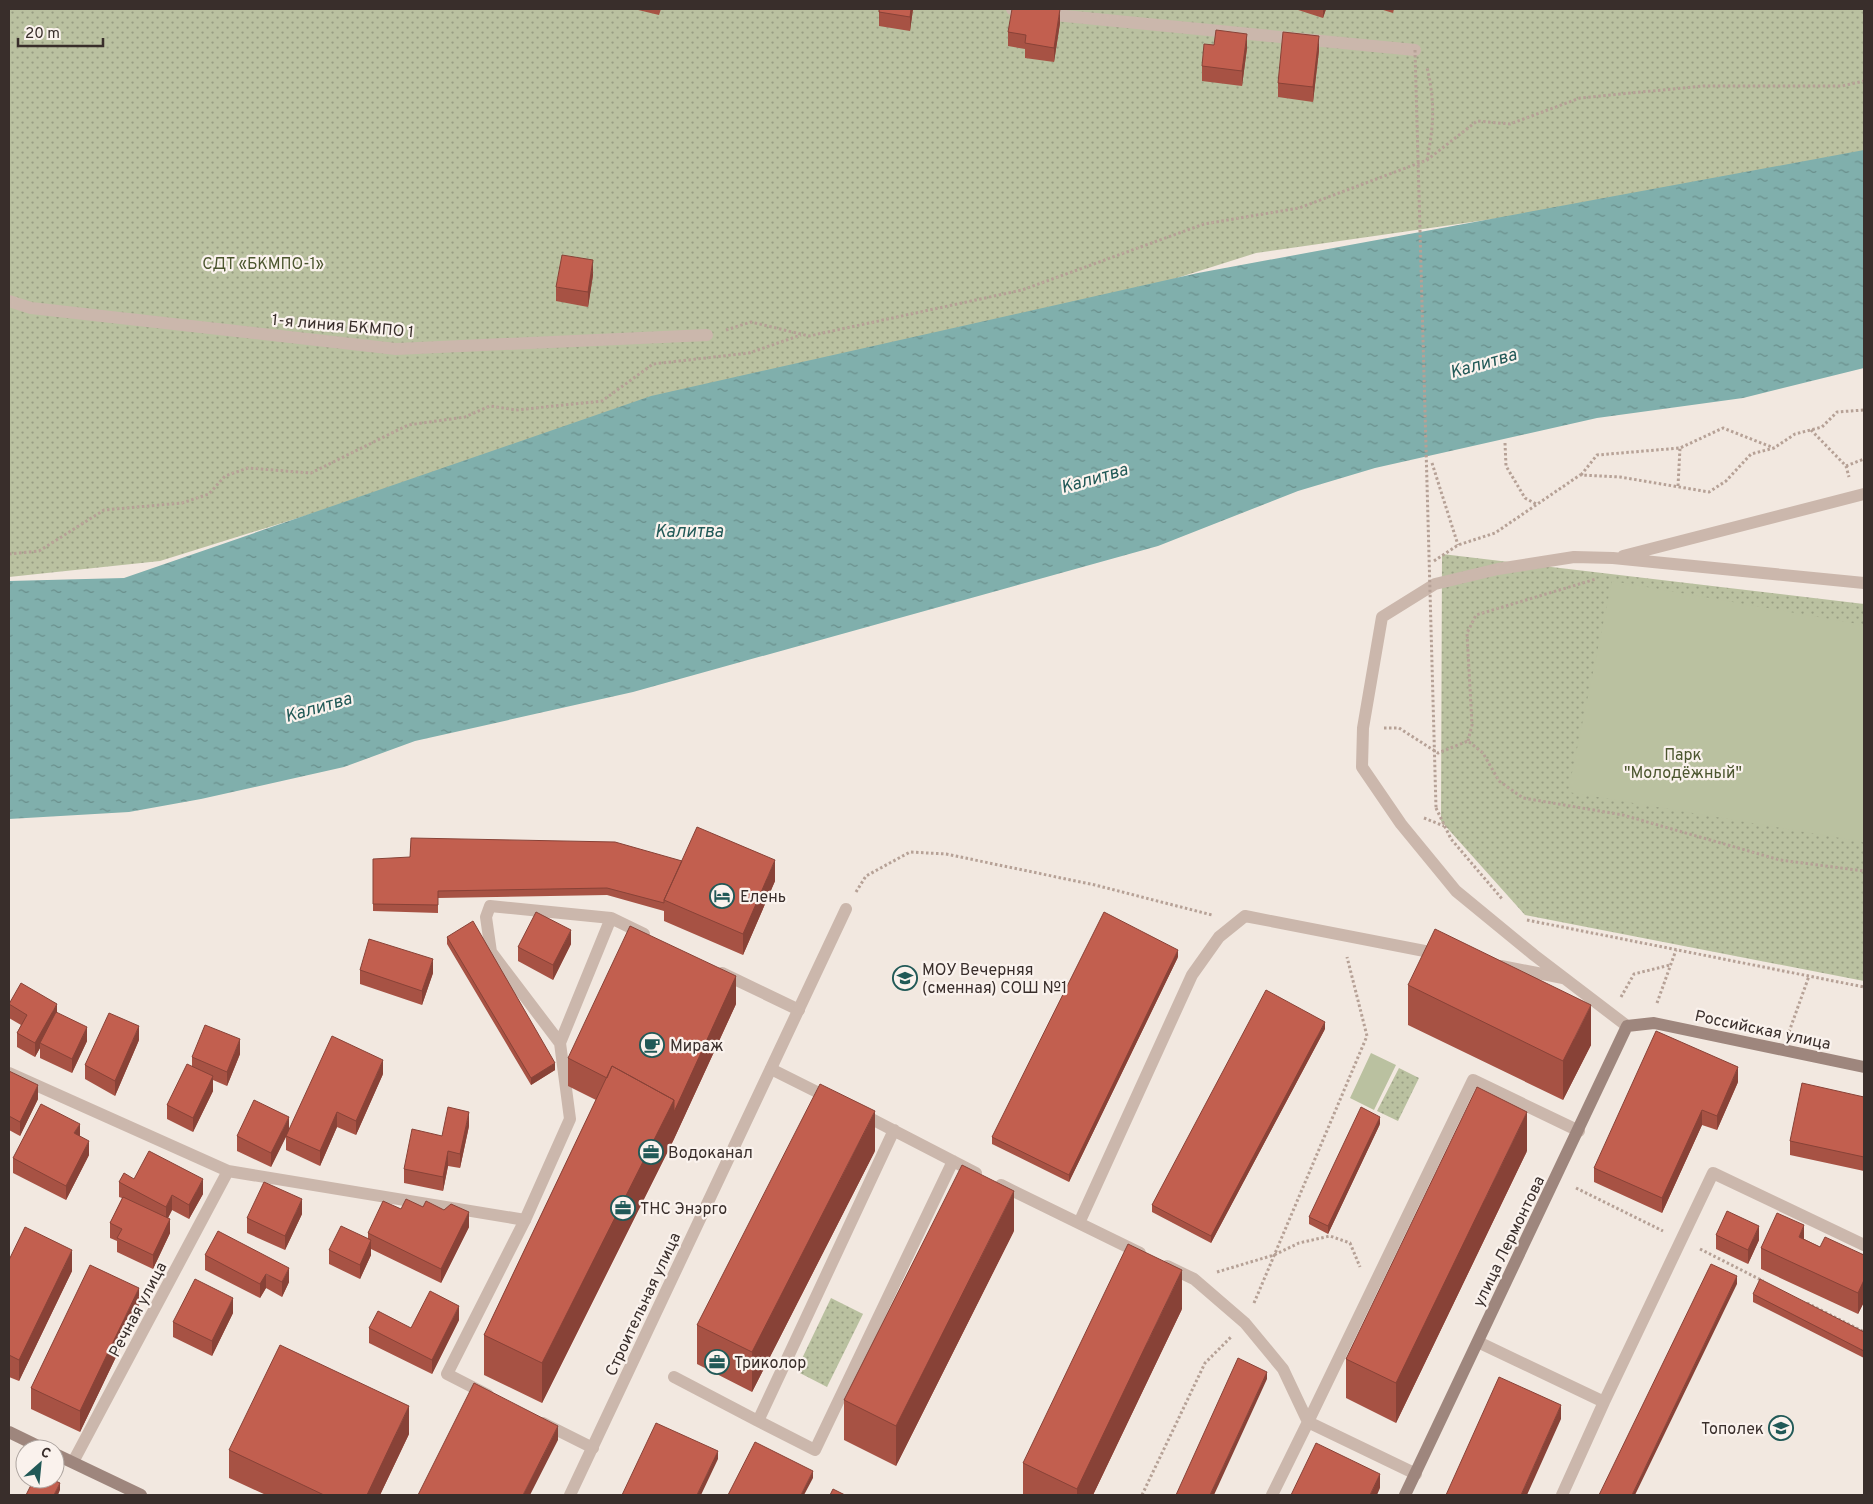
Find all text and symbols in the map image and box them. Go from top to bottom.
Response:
scale bar [18,15,102,47]
text: 20 m [25,25,60,44]
park label: СДТ «БКМПО-1» [202,255,324,275]
street label: 1-я линия БКМПО 1 [271,311,415,343]
water label: Калитва [1447,344,1520,385]
water label: Калитва [1058,459,1131,500]
water label: Калитва [655,521,724,544]
water label: Калитва [282,688,355,729]
park label: Парк "Молодёжный" [1624,746,1742,784]
hotel icon: Елень [709,883,735,909]
place label: Елень [740,888,786,908]
place label: МОУ Вечерняя (сменная) СОШ №1 [922,961,1067,999]
school or university icon: МОУ Вечерняя (сменная) СОШ №1 [892,965,918,991]
street label: Российская улица [1693,1007,1833,1055]
cafe icon: Мираж [639,1032,665,1058]
place label: Мираж [670,1037,724,1057]
office icon: Водоканал [638,1139,664,1165]
place label: Водоканал [668,1144,753,1164]
street label: улица Лермонтова [1469,1173,1550,1311]
office icon: ТНС Энэрго [610,1195,636,1221]
place label: ТНС Энэрго [640,1200,727,1220]
street label: Строительная улица [602,1230,686,1380]
street label: Речная улица [105,1259,172,1361]
office icon: Триколор [704,1349,730,1375]
place label: Триколор [734,1354,806,1374]
school or university icon: Тополек [1768,1415,1794,1441]
place label: Тополек [1701,1420,1764,1440]
north arrow [15,1439,65,1489]
text: С [37,1444,53,1463]

